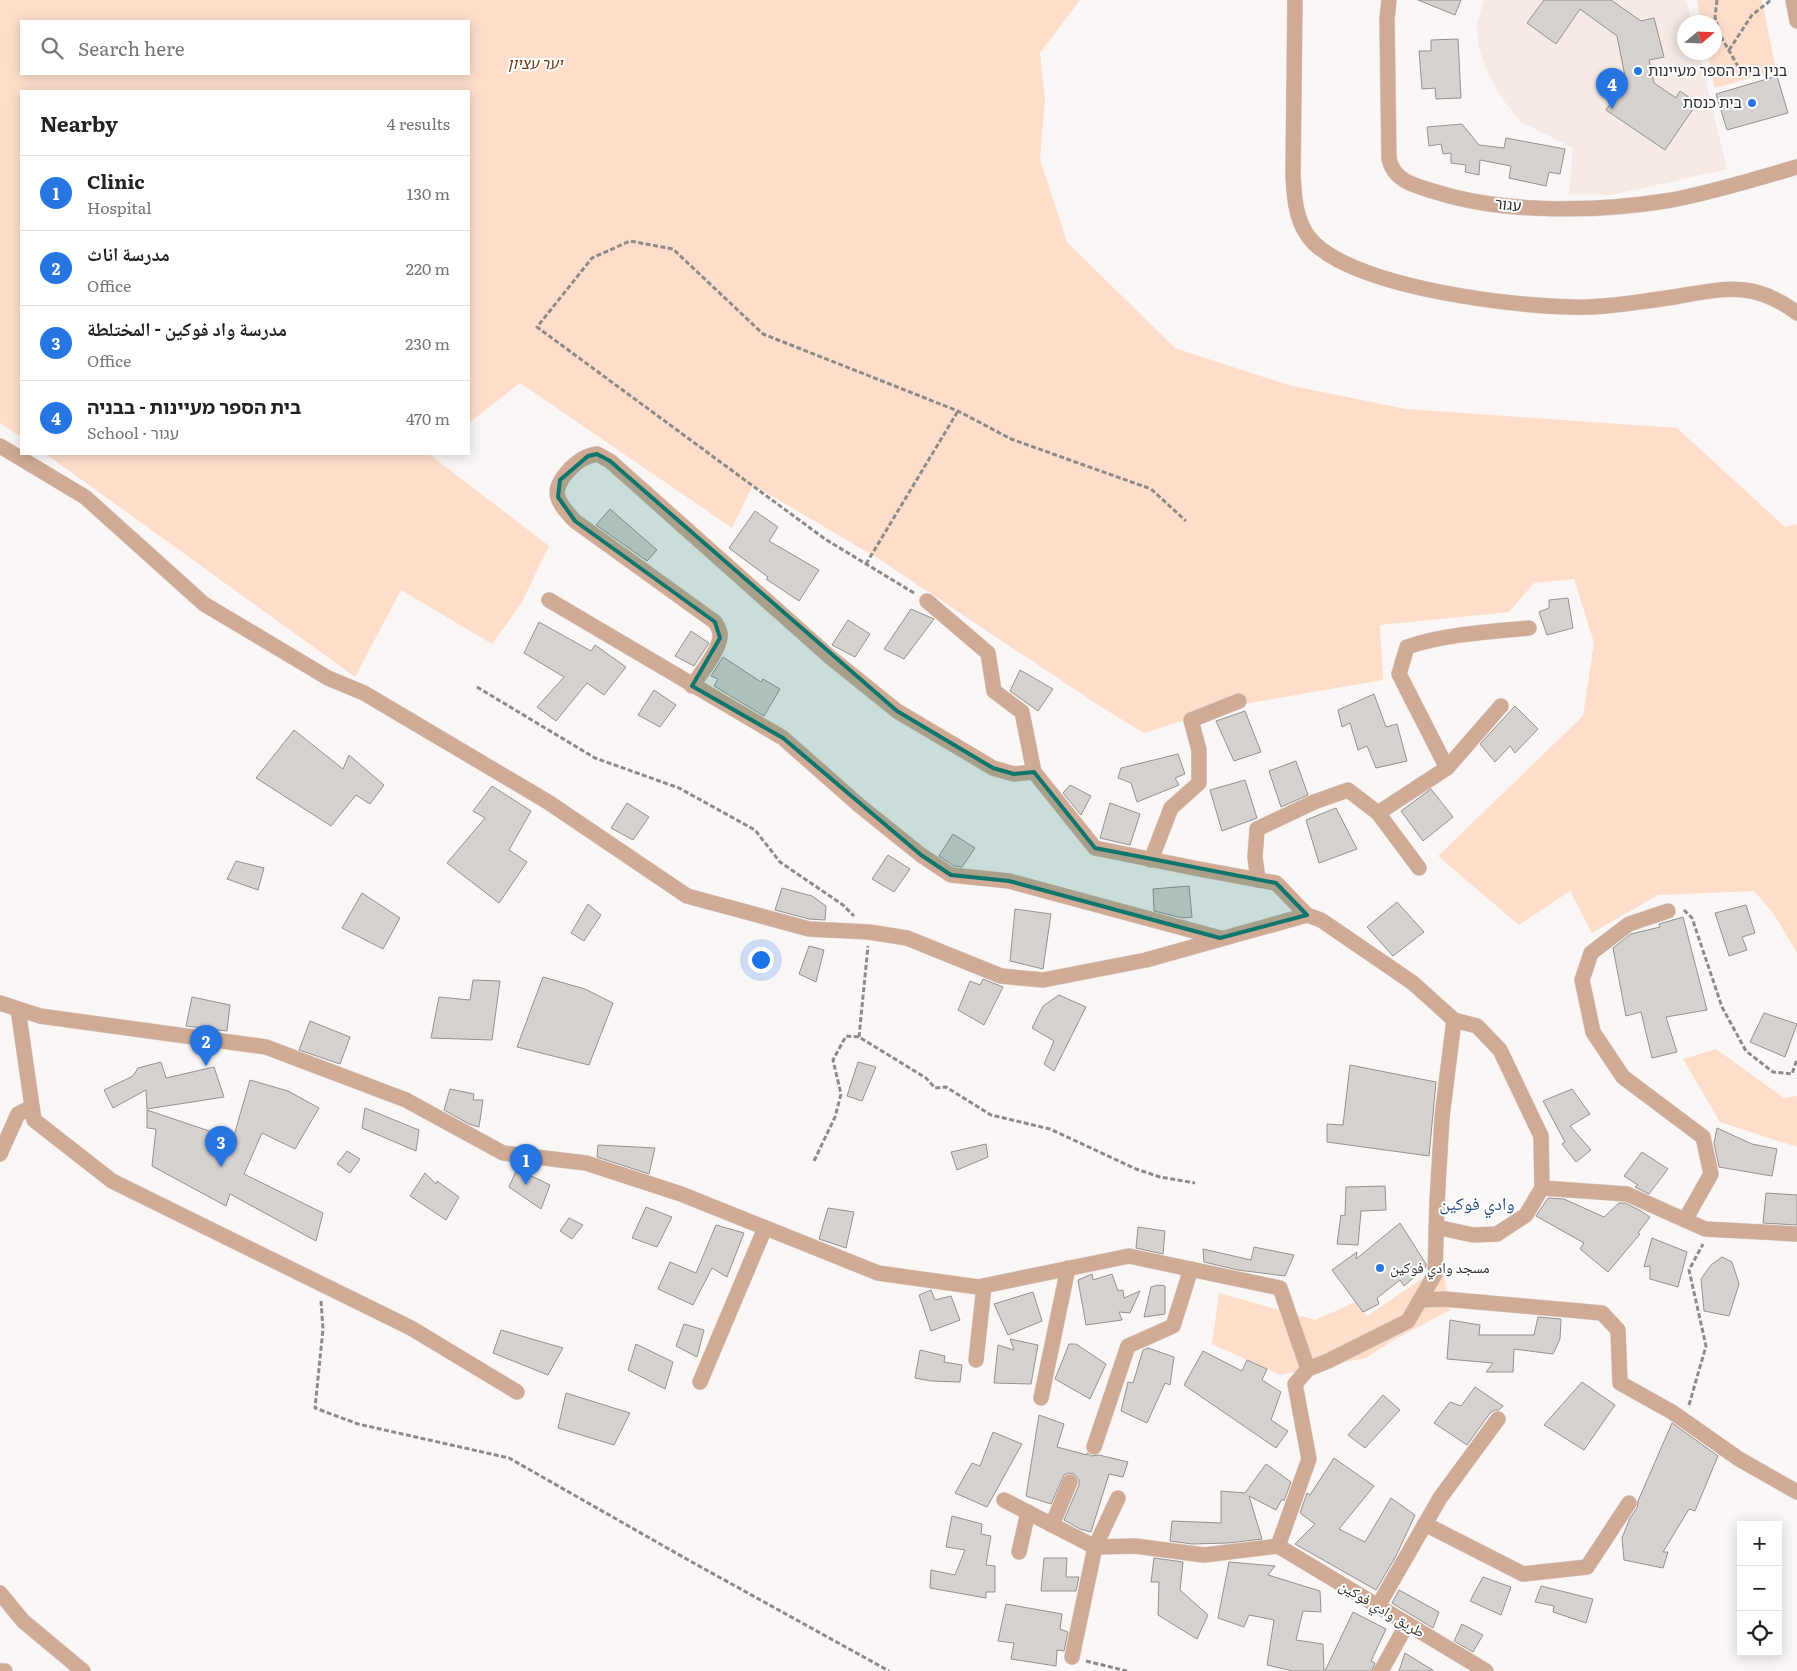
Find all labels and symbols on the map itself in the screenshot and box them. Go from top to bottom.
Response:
north arrow [1677,15,1722,60]
park label: יער עציון [508,51,564,74]
place label: בנין בית הספר מעיינות [1648,58,1788,81]
marker: בנין בית הספר מעיינות [1632,65,1644,77]
pin: 4 [1596,68,1628,109]
place label: בית כנסת [1683,90,1742,113]
marker: בית כנסת [1746,97,1758,109]
street label: עגור [1494,191,1523,216]
your location [748,947,774,973]
pin: 2 [190,1025,222,1066]
pin: 3 [205,1126,237,1167]
pin: 1 [510,1144,542,1185]
district label: وادي فوكين [1439,1189,1515,1219]
place label: مسجد وادي فوكين [1390,1255,1490,1280]
marker: مسجد وادي فوكين [1374,1262,1386,1274]
street label: طريق وادي فوکين [1335,1573,1430,1644]

